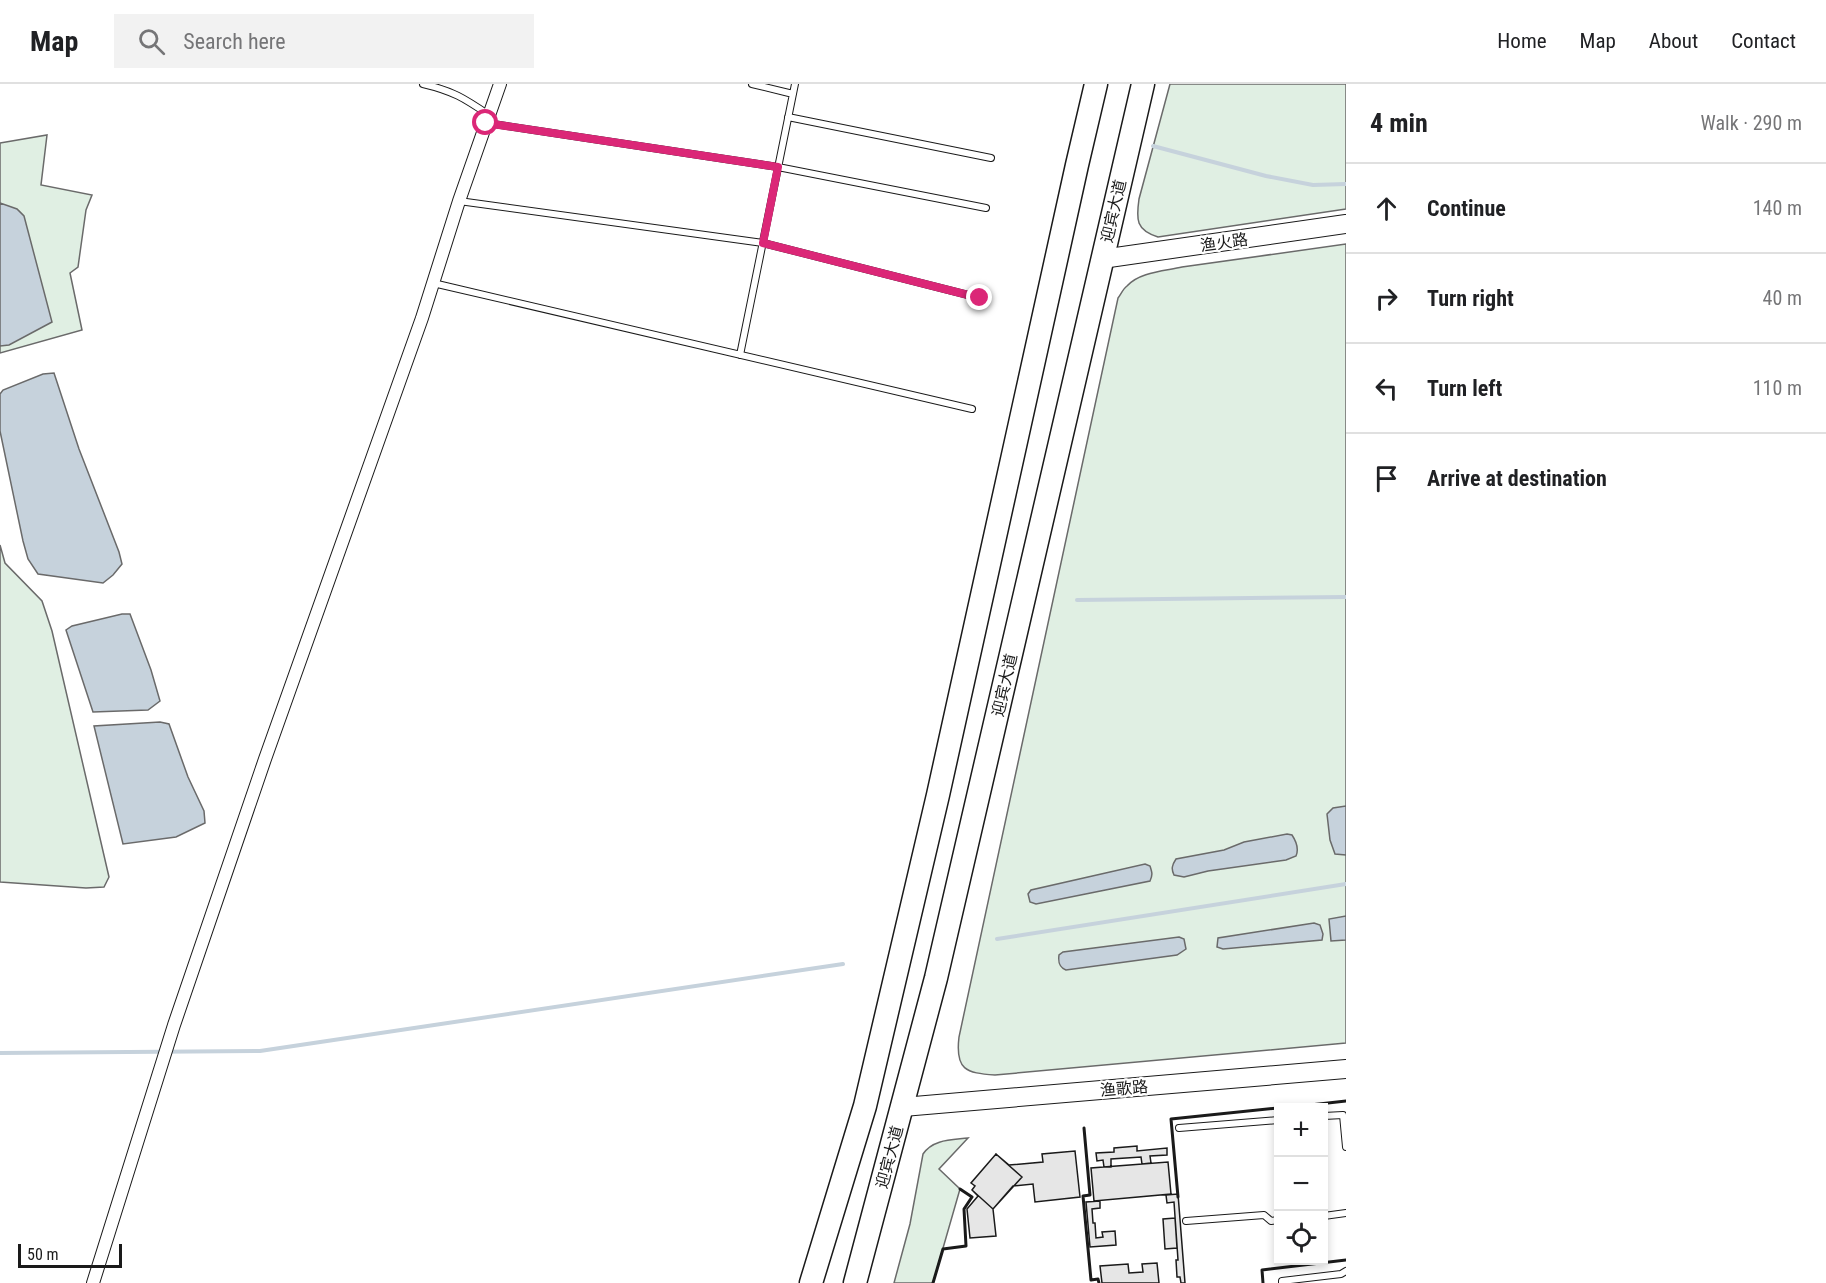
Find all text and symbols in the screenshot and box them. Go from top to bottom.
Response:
search box [114,14,534,68]
text: Map [30,25,78,58]
icon: search [135,25,168,58]
text: Search here [183,29,286,54]
text: Home [1497,29,1547,53]
text: Map [1580,29,1616,53]
text: About [1649,29,1698,53]
text: Contact [1731,29,1796,53]
text: 4 min [1370,108,1428,138]
route start [472,109,498,135]
text: Walk · 290 m [1701,111,1802,135]
street label: 迎宾大道 [1097,178,1130,244]
icon: ahead [1370,192,1403,225]
text: Continue [1427,196,1506,221]
text: 140 m [1753,196,1802,220]
street label: 渔火路 [1199,230,1249,255]
icon: right [1370,282,1403,315]
route end [966,284,992,310]
text: Turn right [1427,286,1514,311]
text: 40 m [1763,286,1802,310]
icon: left [1370,372,1403,405]
text: Turn left [1427,376,1502,401]
text: 110 m [1753,376,1802,400]
icon: arrive [1370,462,1403,495]
text: Arrive at destination [1427,466,1607,491]
street label: 迎宾大道 [988,652,1021,718]
street label: 渔歌路 [1099,1077,1149,1100]
map controls [1274,1103,1328,1265]
button: + [1274,1103,1328,1157]
street label: 迎宾大道 [872,1124,907,1191]
button: − [1274,1157,1328,1211]
button: locate [1274,1211,1328,1265]
scale bar [18,1241,122,1268]
text: 50 m [27,1245,59,1264]

